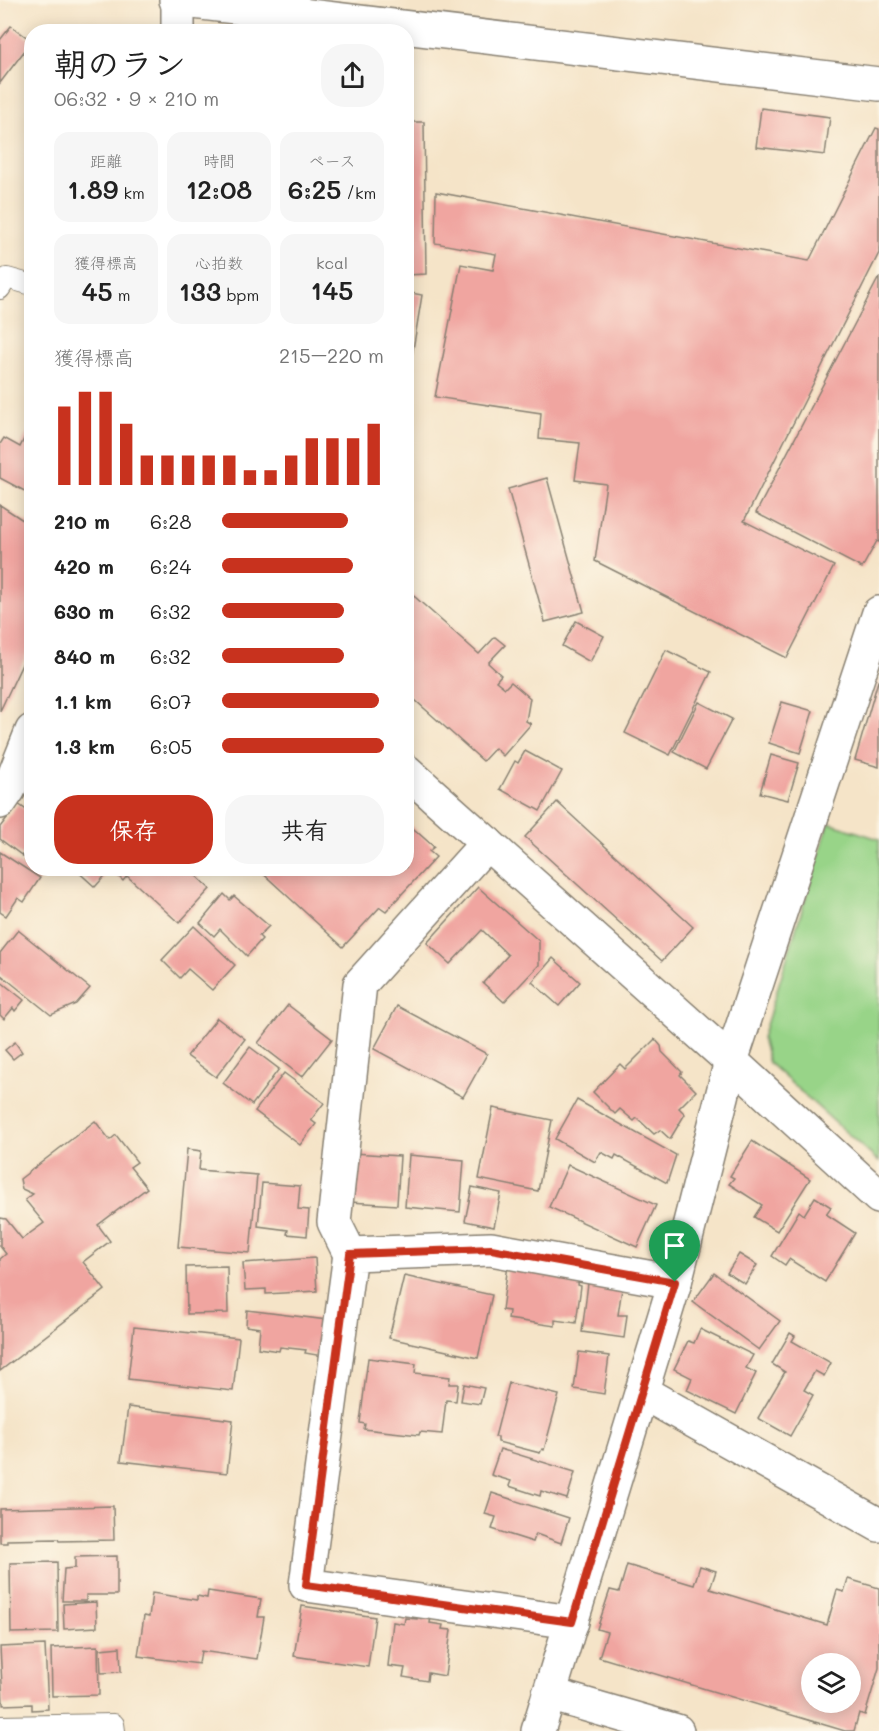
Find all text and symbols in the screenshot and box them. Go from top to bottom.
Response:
text: 朝のラン [54,41,186,84]
button: share [321,44,384,107]
text: 06:32 · 9 × 210 m [54,85,219,111]
text: 距離 [90,150,122,171]
text: 時間 [203,150,235,171]
text: ペース [308,150,356,171]
text: 1.89 [67,172,118,206]
text: 12:08 [186,172,252,206]
text: 6:25 [288,172,341,206]
text: km [118,182,145,203]
text: /km [341,182,376,203]
text: 獲得標高 [74,252,138,273]
text: 心拍数 [195,252,243,273]
text: kcal [316,252,348,273]
text: 145 [311,273,353,307]
text: 45 [81,274,113,308]
text: 133 [179,274,221,308]
text: m [113,284,131,305]
text: bpm [221,284,259,305]
text: 215–220 m [279,342,384,368]
text: 獲得標高 [54,344,134,370]
text: 210 m [54,508,110,534]
text: 6:28 [150,508,192,534]
text: 420 m [54,553,114,579]
text: 6:24 [150,553,191,579]
text: 630 m [54,598,114,624]
text: 6:32 [150,598,191,624]
text: 840 m [54,643,115,669]
text: 6:32 [150,643,191,669]
text: 1.1 km [54,688,112,714]
text: 6:07 [150,688,192,714]
text: 1.3 km [54,733,115,759]
text: 6:05 [150,733,192,759]
button: 保存 [54,795,213,864]
button: 共有 [225,795,384,864]
pin [649,1220,700,1282]
icon: arrive [658,1229,691,1262]
map controls [801,1653,861,1713]
button: layers [801,1653,861,1713]

